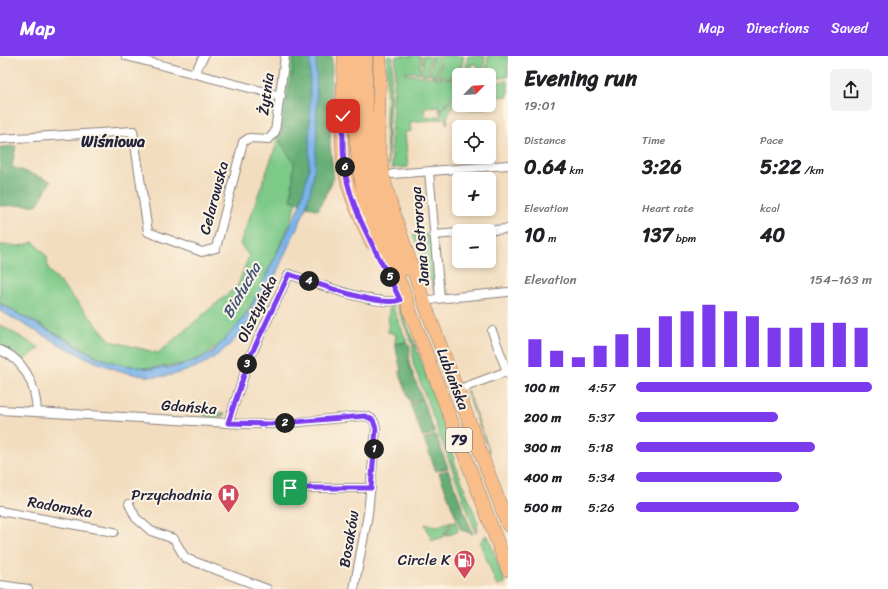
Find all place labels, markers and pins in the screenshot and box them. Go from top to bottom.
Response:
pin [326,99,360,133]
pin: 6 [335,157,355,177]
pin: 5 [380,267,400,287]
pin: 4 [299,271,319,291]
pin: 3 [237,354,257,374]
pin: 2 [275,413,295,433]
pin: 1 [364,439,384,459]
pin [273,471,307,505]
place label: Przychodnia [131,482,212,508]
hospital icon: Przychodnia [215,482,241,515]
place label: Circle K [398,547,451,573]
fuel station icon: Circle K [452,547,478,580]

